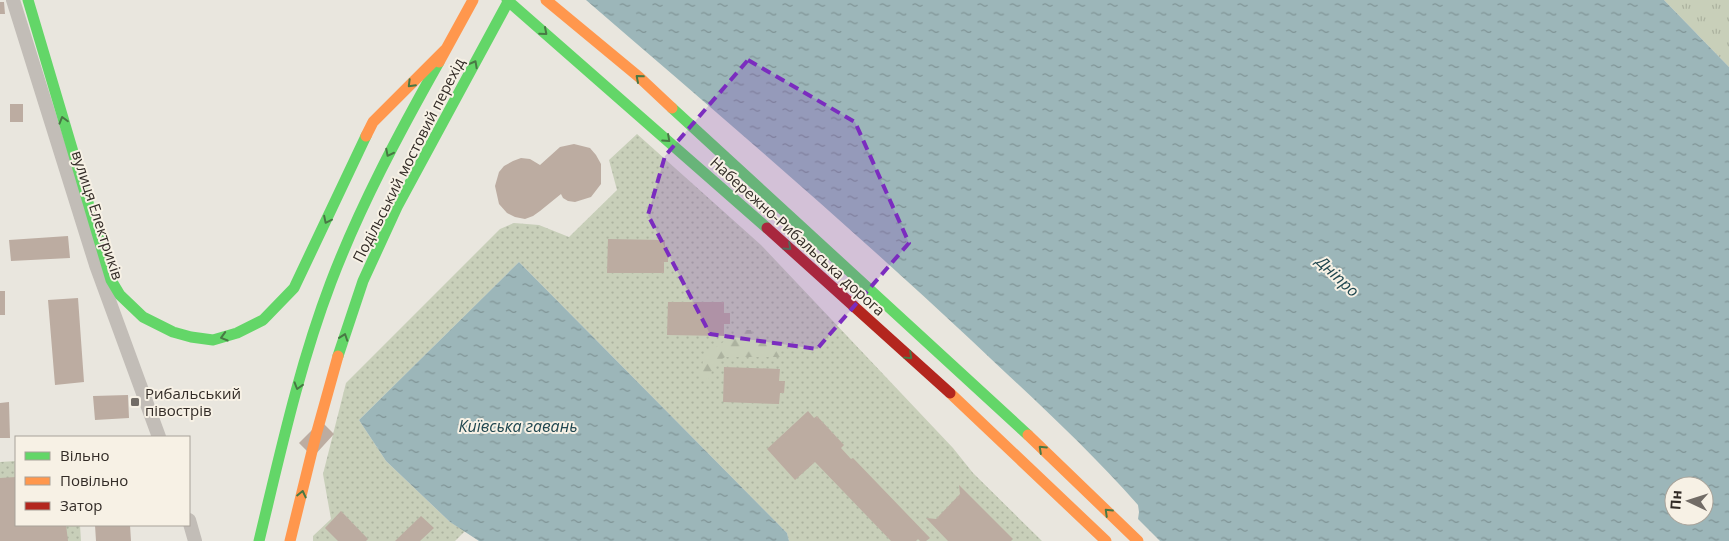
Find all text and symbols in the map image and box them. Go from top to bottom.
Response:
one-way arrow [539,26,548,35]
street label: Подільський мостовий перехід [348,54,469,266]
one-way arrow [468,61,478,70]
one-way arrow [636,75,645,84]
one-way arrow [408,78,417,87]
one-way arrow [59,116,69,124]
one-way arrow [661,133,670,142]
street label: вулиця Електриків [68,148,128,282]
one-way arrow [385,148,395,157]
street label: Набережно-Рибальська дорога [706,152,890,320]
one-way arrow [322,215,333,224]
one-way arrow [782,241,791,250]
water label: Дніпро [1310,249,1364,301]
one-way arrow [220,331,229,341]
one-way arrow [338,333,348,342]
one-way arrow [903,350,912,359]
one-way arrow [294,381,304,389]
place label: Рибальський півострів [145,383,241,420]
marker: Рибальський півострів [129,396,141,408]
water label: Київська гавань [458,415,578,437]
legend [15,436,190,526]
text: Вільно [60,445,109,465]
one-way arrow [1038,446,1047,455]
text: Повільно [60,470,128,490]
north arrow [1664,476,1714,526]
one-way arrow [296,489,307,498]
text: Пн [1665,490,1686,511]
text: Затор [60,495,102,515]
one-way arrow [1104,509,1113,518]

